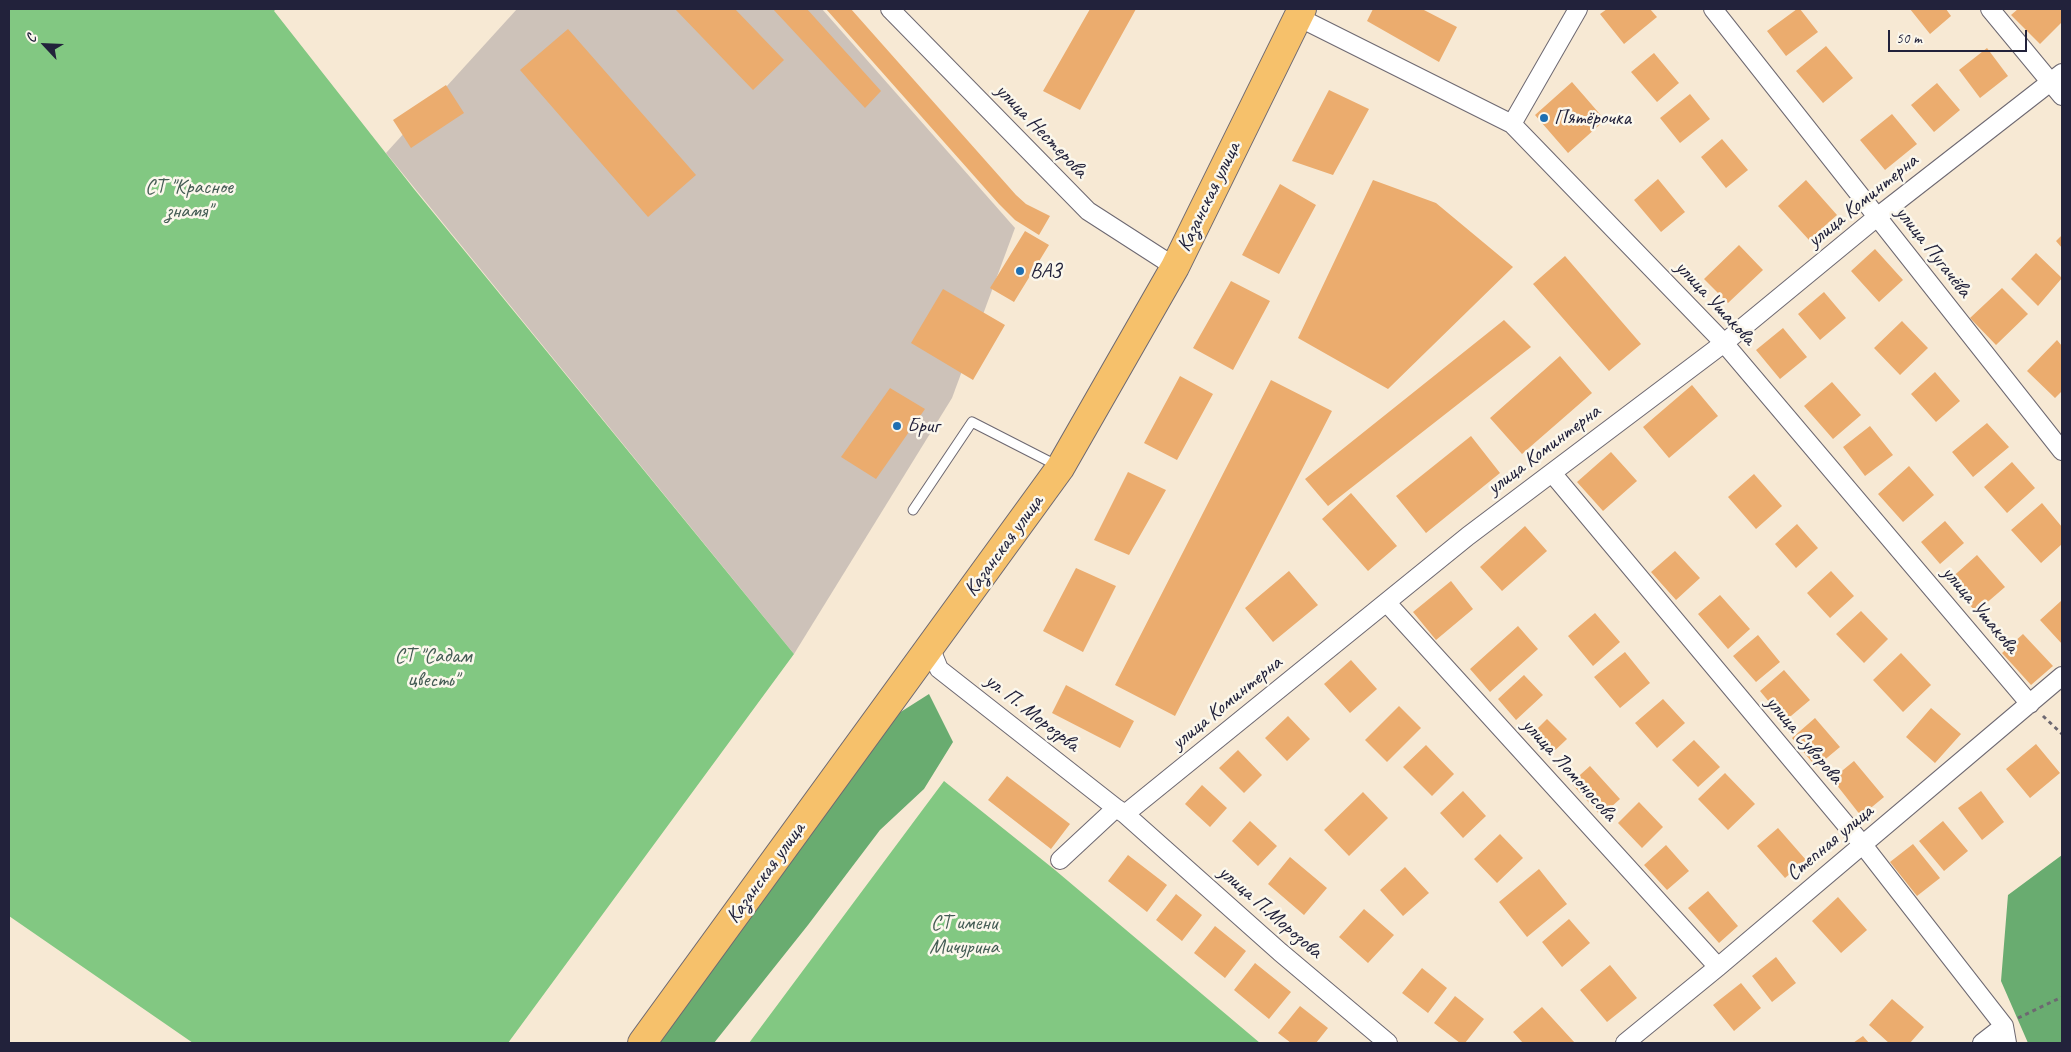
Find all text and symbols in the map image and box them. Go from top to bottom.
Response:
north arrow [20,20,70,70]
scale bar [1891,20,2030,52]
text: 50 m [1896,29,1922,48]
text: С [22,32,40,45]
street label: улица Нестерова [990,78,1092,184]
place label: Пятёрочка [1554,105,1631,131]
marker: Пятёрочка [1538,112,1550,124]
street label: Казанская улица [1172,138,1246,256]
street label: улица Коминтерна [1803,149,1923,253]
park label: СТ "Красное знамя" [145,174,233,224]
street label: улица Пугачёва [1889,201,1977,303]
street label: улица Ушакова [1669,255,1761,351]
place label: ВАЗ [1030,258,1061,284]
marker: ВАЗ [1014,265,1026,277]
street label: улица Коминтерна [1482,399,1606,501]
place label: Бриг [907,413,939,439]
marker: Бриг [891,420,903,432]
street label: Казанская улица [959,491,1049,601]
street label: улица Ушакова [1936,561,2024,659]
park label: СТ "Садам цвесть" [394,643,472,693]
street label: улица Коминтерна [1167,651,1287,755]
street label: ул. П. Морозрва [980,668,1084,758]
street label: улица Суворова [1760,691,1848,789]
street label: улица Ломоносова [1516,713,1622,827]
street label: Степная улица [1781,799,1879,887]
street label: Казанская улица [721,818,811,928]
street label: улица П.Морозова [1213,860,1327,964]
park label: СТ имени Мичурина [929,910,999,960]

